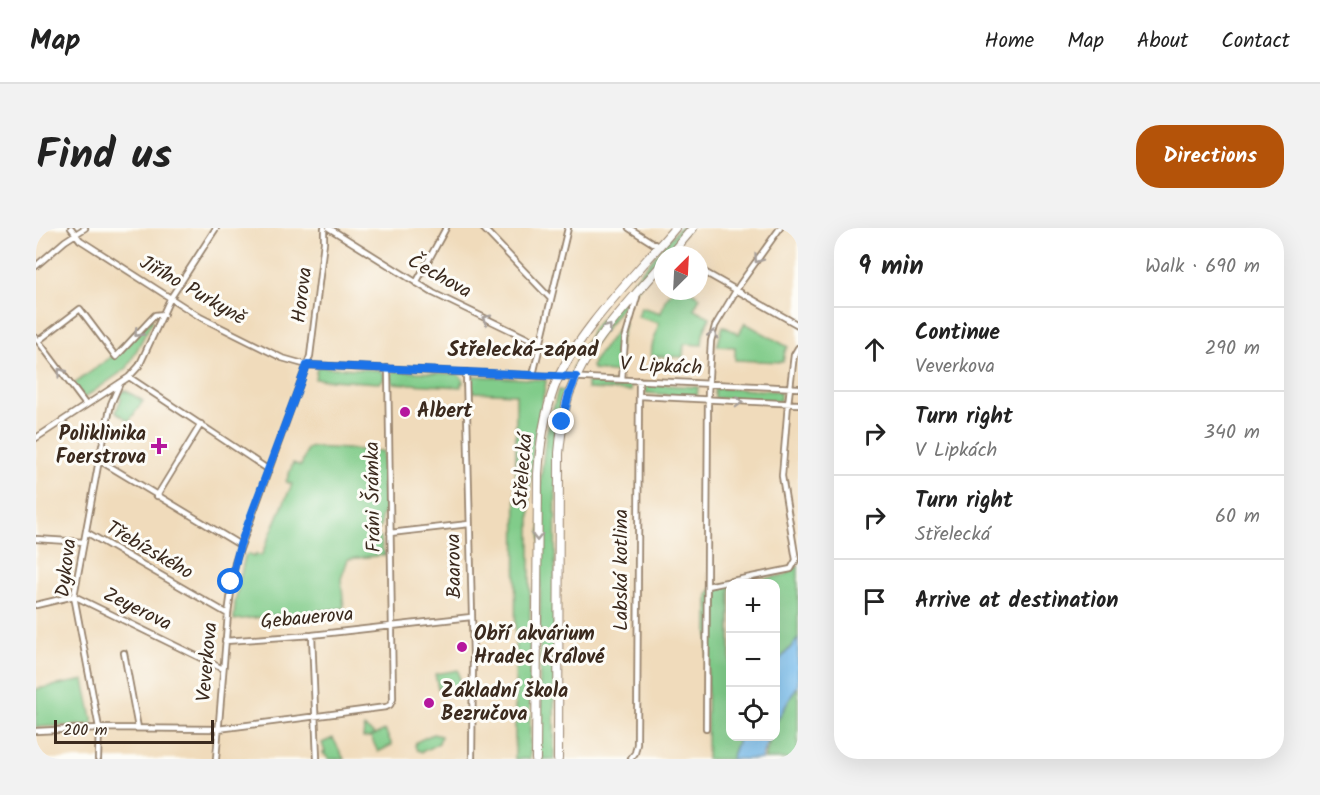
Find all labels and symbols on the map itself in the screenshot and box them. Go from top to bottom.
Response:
street label: Čechova [401,246,477,308]
north arrow [654,246,708,300]
street label: Jiřího Purkyně [133,248,252,335]
one-way arrow [754,252,765,263]
street label: Horova [284,265,322,325]
one-way arrow [482,314,493,326]
one-way arrow [601,324,612,335]
one-way arrow [135,326,146,337]
one-way arrow [706,329,719,339]
district label: Střelecká-západ [448,334,599,367]
street label: V Lipkách [619,349,703,385]
one-way arrow [57,367,68,378]
one-way arrow [735,395,744,408]
place label: Albert [417,396,473,428]
marker: Albert [398,405,412,419]
route end [548,408,574,434]
place label: Poliklinika Foerstrova [56,419,146,474]
street label: Střelecká [505,431,543,510]
marker: Poliklinika Foerstrova [150,437,168,455]
street label: Fráni Šrámka [357,441,391,553]
street label: Labská kotlina [606,509,638,631]
street label: Třebízského [99,513,199,589]
one-way arrow [531,532,543,541]
street label: Baarova [438,533,472,599]
street label: Dykova [48,537,86,599]
route start [217,568,243,594]
street label: Zeyerova [97,580,177,640]
street label: Gebauerova [259,599,355,639]
place label: Obří akvárium Hradec Králové [474,619,605,674]
street label: Veverkova [189,621,227,703]
marker: Obří akvárium Hradec Králové [455,640,469,654]
place label: Základní škola Bezručova [441,676,568,731]
marker: Základní škola Bezručova [422,696,436,710]
scale bar [54,717,214,744]

